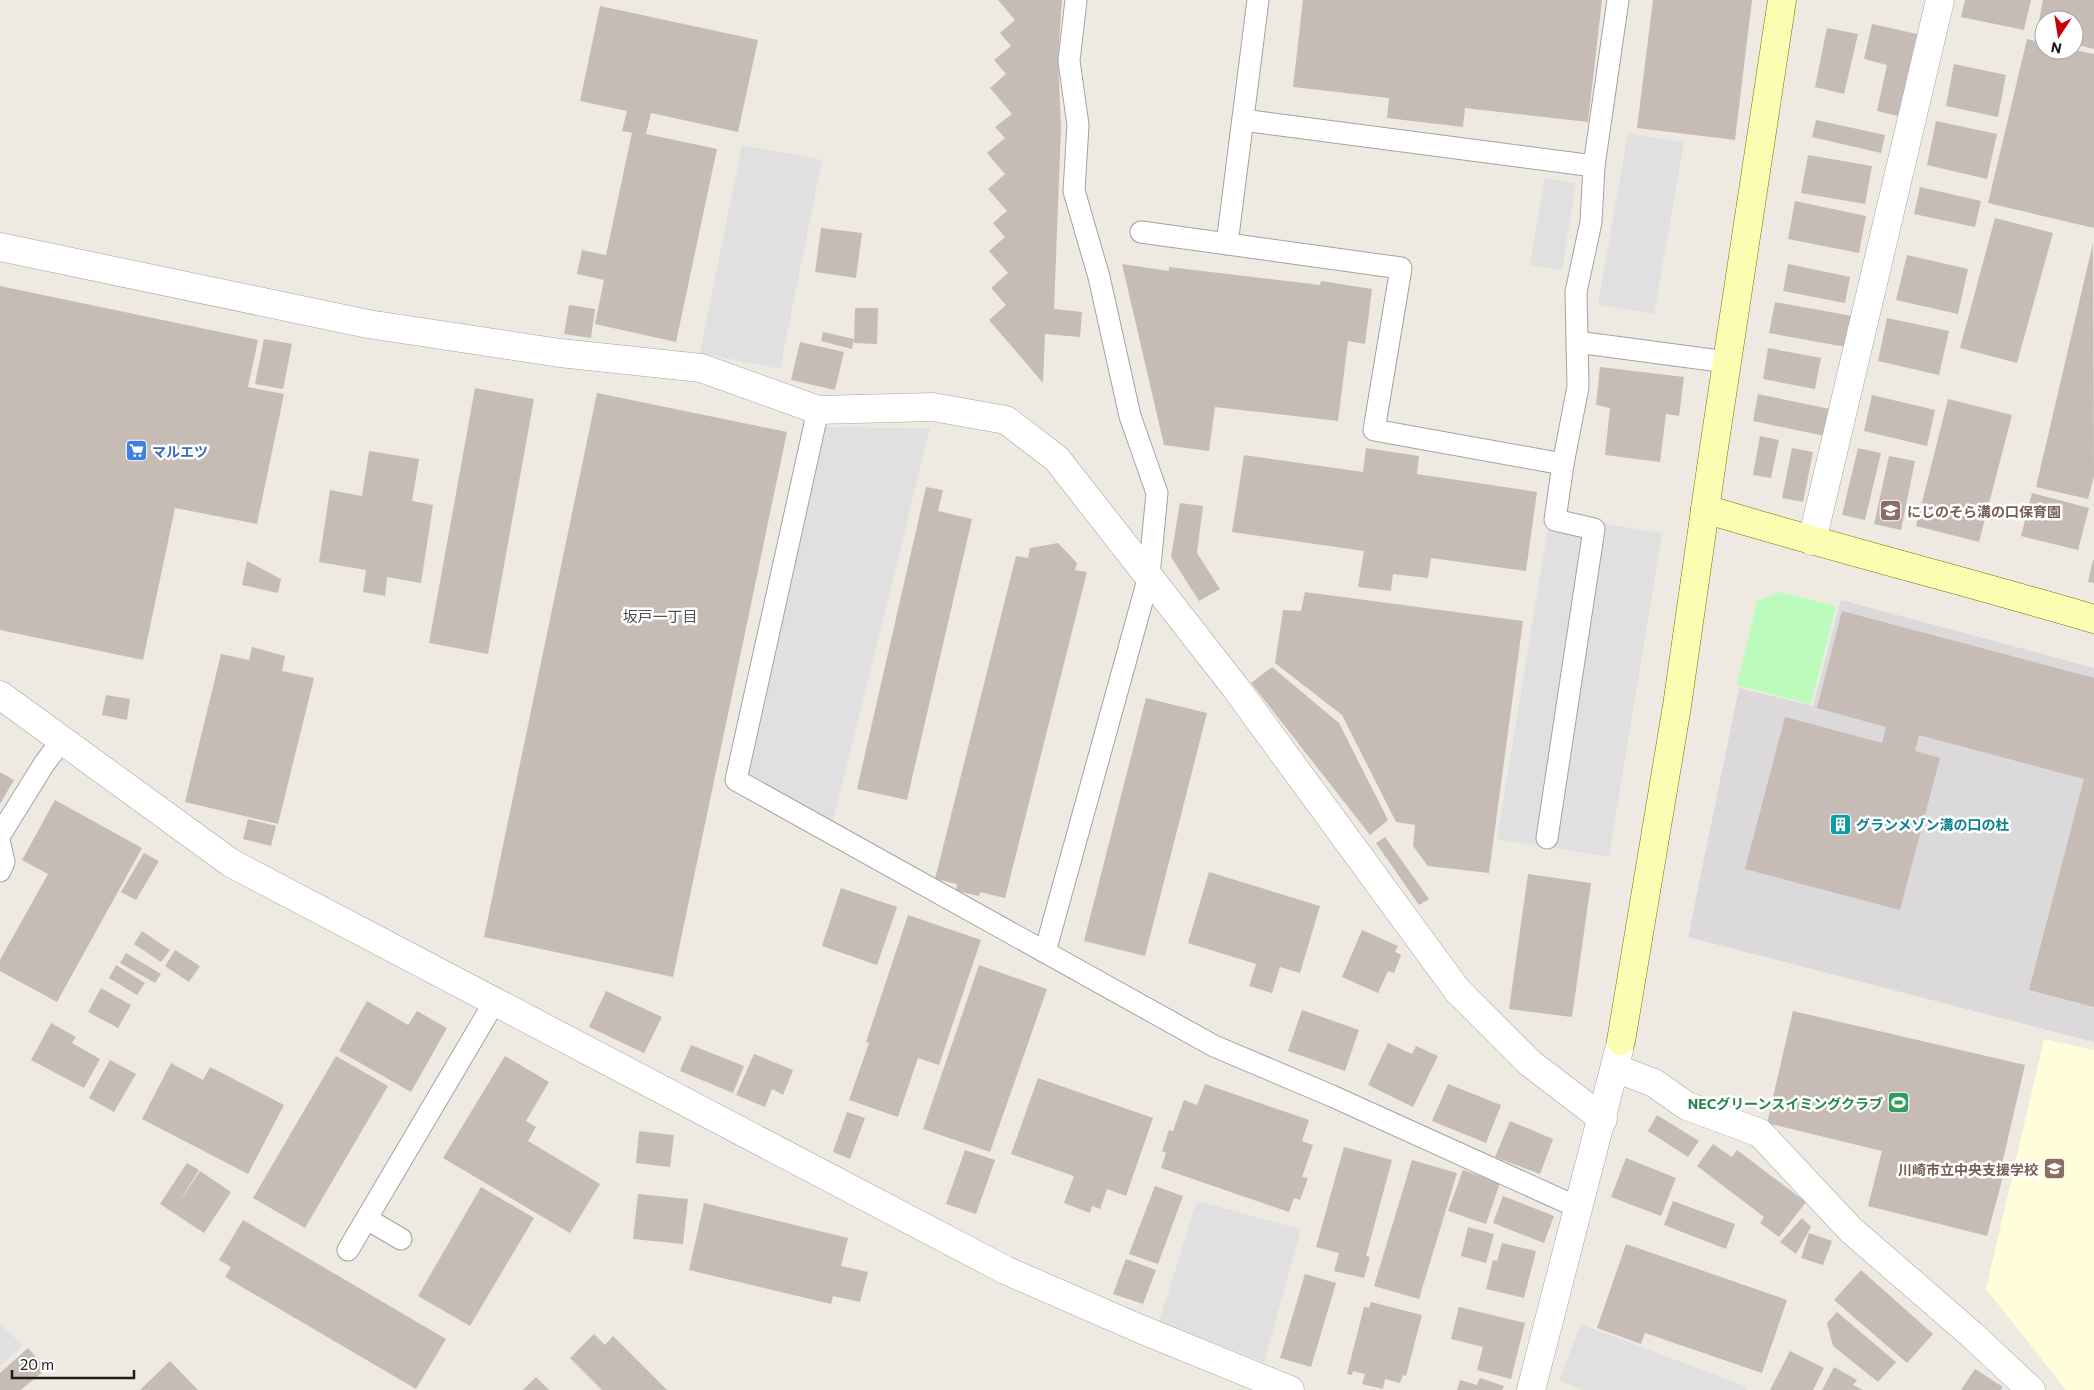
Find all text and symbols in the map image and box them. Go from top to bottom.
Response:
north arrow [2034,10,2084,60]
text: N [2049,39,2063,58]
supermarket icon: マルエツ [124,439,148,463]
place label: マルエツ [152,443,208,460]
school or university icon: にじのそら溝の口保育園 [1879,499,1903,523]
place label: にじのそら溝の口保育園 [1907,503,2061,520]
district label: 坂戸一丁目 [622,607,698,625]
building icon: グランメゾン溝の口の杜 [1828,812,1852,836]
place label: グランメゾン溝の口の杜 [1856,816,2010,833]
sports icon: NECグリーンスイミングクラブ [1887,1091,1911,1115]
place label: NECグリーンスイミングクラブ [1688,1095,1883,1112]
school or university icon: 川崎市立中央支援学校 [2042,1157,2066,1181]
place label: 川崎市立中央支援学校 [1898,1161,2038,1178]
scale bar [12,1348,135,1380]
text: 20 m [20,1355,54,1373]

